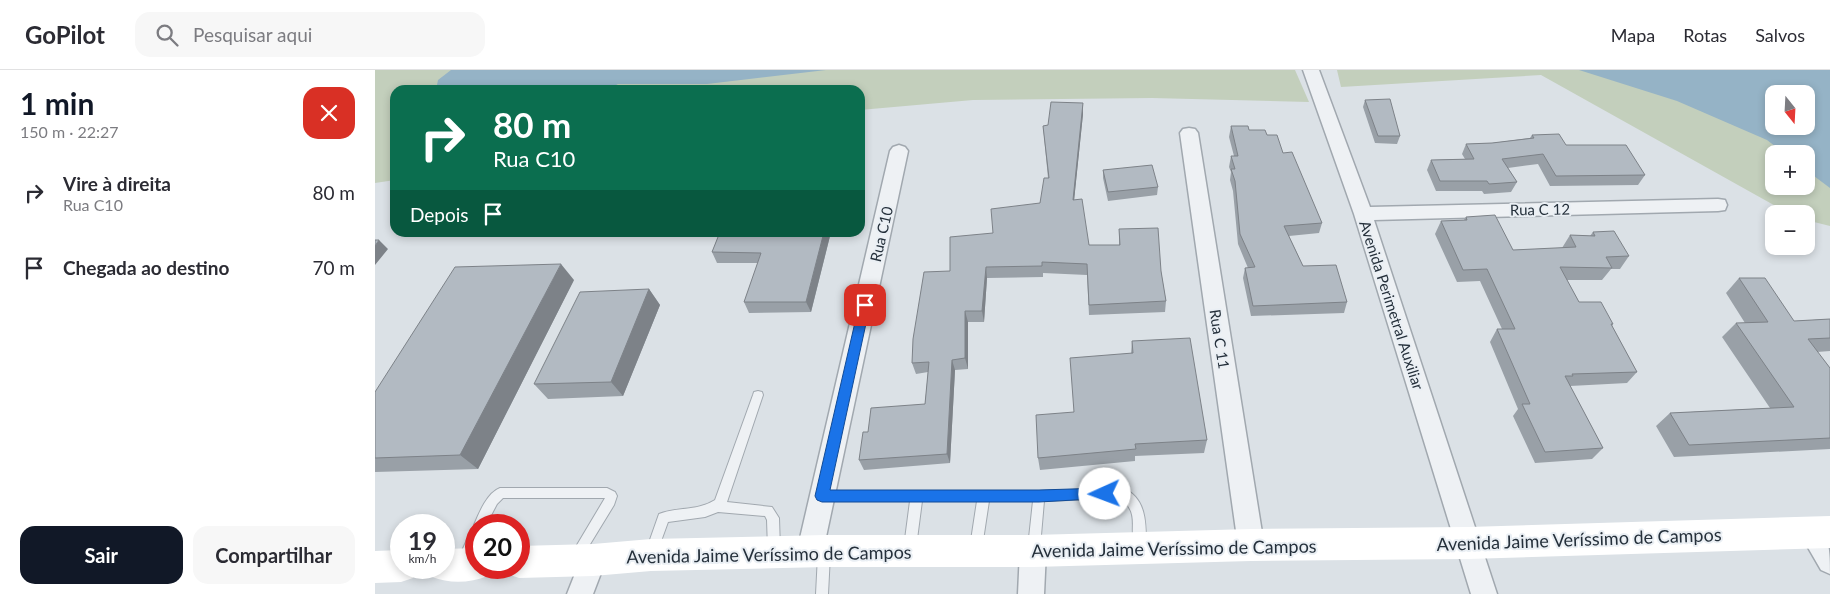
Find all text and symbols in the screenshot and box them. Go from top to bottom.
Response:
search box [135,12,485,57]
text: GoPilot [25,20,105,49]
icon: search [153,21,181,49]
text: Pesquisar aqui [193,23,312,46]
text: Mapa [1611,24,1655,46]
text: Rotas [1683,24,1727,46]
text: Salvos [1755,24,1805,46]
text: 1 min [20,85,94,121]
north arrow [1765,85,1815,135]
map controls [1765,85,1815,255]
button: close [303,87,355,139]
text: 80 m [493,103,571,145]
icon: right [410,105,475,170]
text: 150 m · 22:27 [20,122,119,141]
text: Rua C10 [493,145,575,172]
button: + [1765,145,1815,195]
text: Vire à direita [63,172,171,195]
icon: right [20,179,48,207]
text: 80 m [312,181,355,204]
text: Rua C10 [63,195,123,214]
street label: Rua C 12 [1510,199,1570,219]
icon: arrive [479,200,507,228]
text: Depois [410,203,469,226]
street label: Rua C10 [866,204,896,263]
button: − [1765,205,1815,255]
street label: Avenida Perimetral Auxiliar [1356,218,1428,392]
icon: arrive [20,254,48,282]
text: Chegada ao destino [63,256,229,279]
text: 70 m [312,256,355,279]
pin [844,284,886,326]
icon: arrive [851,291,879,319]
street label: Rua C 11 [1206,308,1234,370]
position arrow [1078,467,1130,519]
speed limit sign: 20 [465,514,530,579]
street label: Avenida Jaime Veríssimo de Campos [1436,523,1722,555]
text: 19 [408,525,437,555]
button: Sair [20,526,183,584]
button: Compartilhar [193,526,355,584]
street label: Avenida Jaime Veríssimo de Campos [1031,535,1317,561]
street label: Avenida Jaime Veríssimo de Campos [626,541,912,567]
text: km/h [408,551,437,566]

